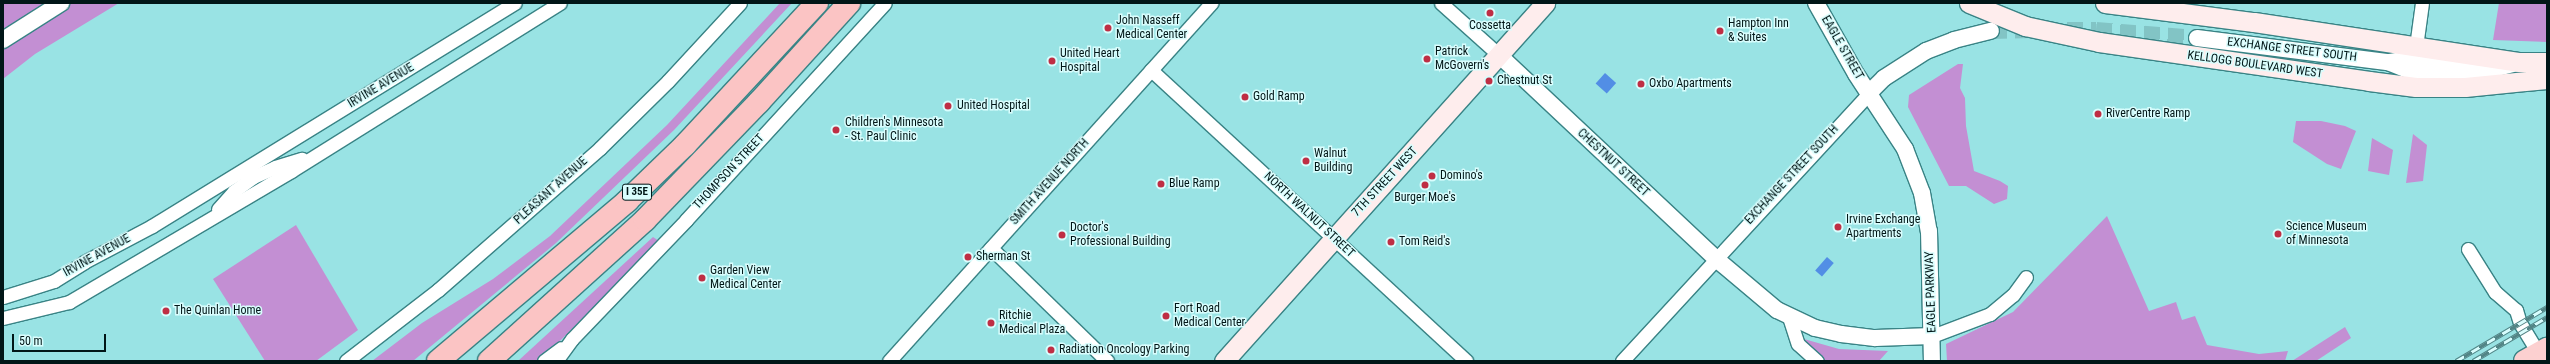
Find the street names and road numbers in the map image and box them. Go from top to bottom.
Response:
street label: EAGLE STREET [1818,13,1866,83]
street label: EXCHANGE STREET SOUTH [2226,35,2358,65]
street label: KELLOGG BOULEVARD WEST [2186,48,2324,82]
street label: IRVINE AVENUE [345,61,417,111]
street label: EXCHANGE STREET SOUTH [1742,122,1842,228]
street label: CHESTNUT STREET [1574,126,1652,200]
street label: THOMPSON STREET [691,131,767,213]
street label: SMITH AVENUE NORTH [1008,136,1092,228]
street label: 7TH STREET WEST [1349,144,1421,220]
street label: PLEASANT AVENUE [511,154,591,228]
street label: NORTH WALNUT STREET [1261,169,1357,261]
road number: I 35E [621,183,653,201]
street label: IRVINE AVENUE [61,232,133,280]
street label: EAGLE PARKWAY [1922,251,1940,333]

